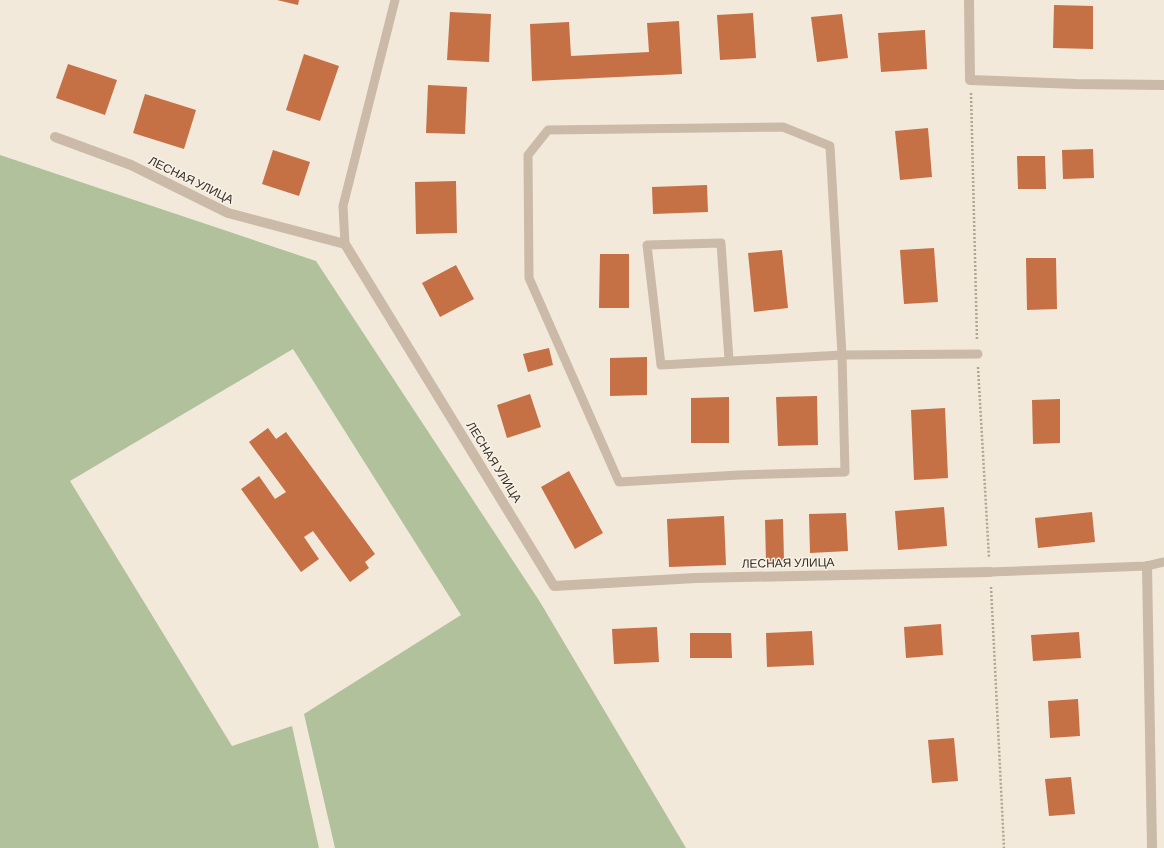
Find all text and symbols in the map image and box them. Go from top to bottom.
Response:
street label: ЛЕСНАЯ УЛИЦА [146,152,236,207]
street label: ЛЕСНАЯ УЛИЦА [463,418,525,505]
street label: ЛЕСНАЯ УЛИЦА [741,554,835,571]

